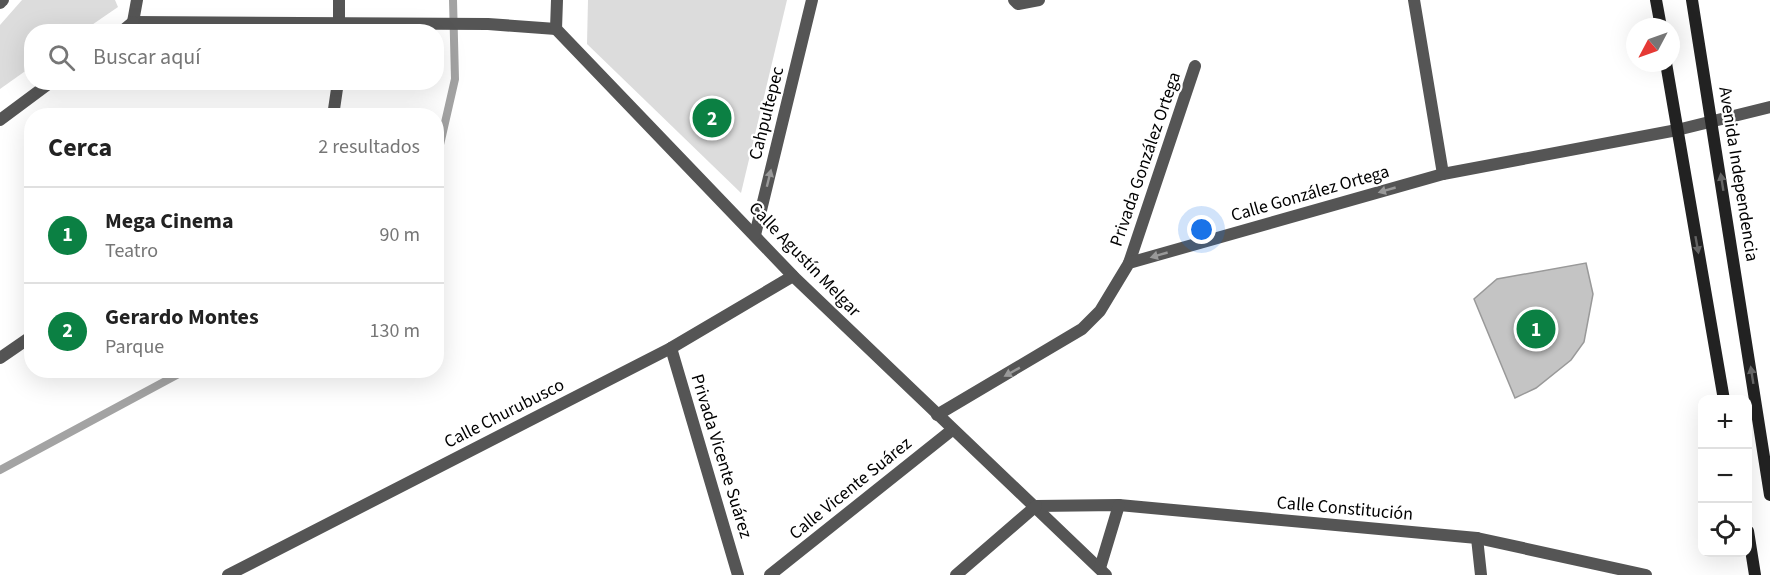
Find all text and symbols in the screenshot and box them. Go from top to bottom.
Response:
north arrow [1626,18,1680,72]
search box [24,24,444,90]
icon: search [45,41,78,74]
text: Buscar aquí [93,41,201,73]
street label: Cahpultepec [743,64,790,162]
street label: Privada González Ortega [1104,69,1187,250]
street label: Avenida Independencia [1712,85,1765,263]
pin: 2 [692,96,732,140]
text: Cerca [48,129,112,166]
text: 2 resultados [318,133,420,161]
street label: Calle González Ortega [1228,159,1392,228]
one-way arrow [765,169,775,187]
one-way arrow [1718,173,1727,192]
one-way arrow [1378,186,1396,195]
street label: Calle Agustín Melgar [743,196,867,323]
text: Mega Cinema [105,205,234,237]
your location [1187,215,1216,244]
text: 1 [62,221,73,249]
text: 90 m [380,221,420,249]
one-way arrow [1693,236,1702,255]
text: Teatro [105,237,158,265]
one-way arrow [1150,251,1168,260]
text: Gerardo Montes [105,301,259,333]
pin: 1 [1516,306,1556,352]
text: 2 [62,317,73,345]
text: 130 m [370,317,420,345]
text: Parque [105,333,164,361]
one-way arrow [1747,366,1756,385]
one-way arrow [1003,367,1020,377]
street label: Privada Vicente Suárez [685,371,758,542]
street label: Calle Churubusco [440,372,569,455]
map controls [1698,395,1752,557]
button: + [1698,395,1752,449]
street label: Calle Vicente Suárez [784,431,917,546]
button: − [1698,449,1752,503]
street label: Calle Constitución [1276,490,1414,527]
button: locate [1698,503,1752,557]

